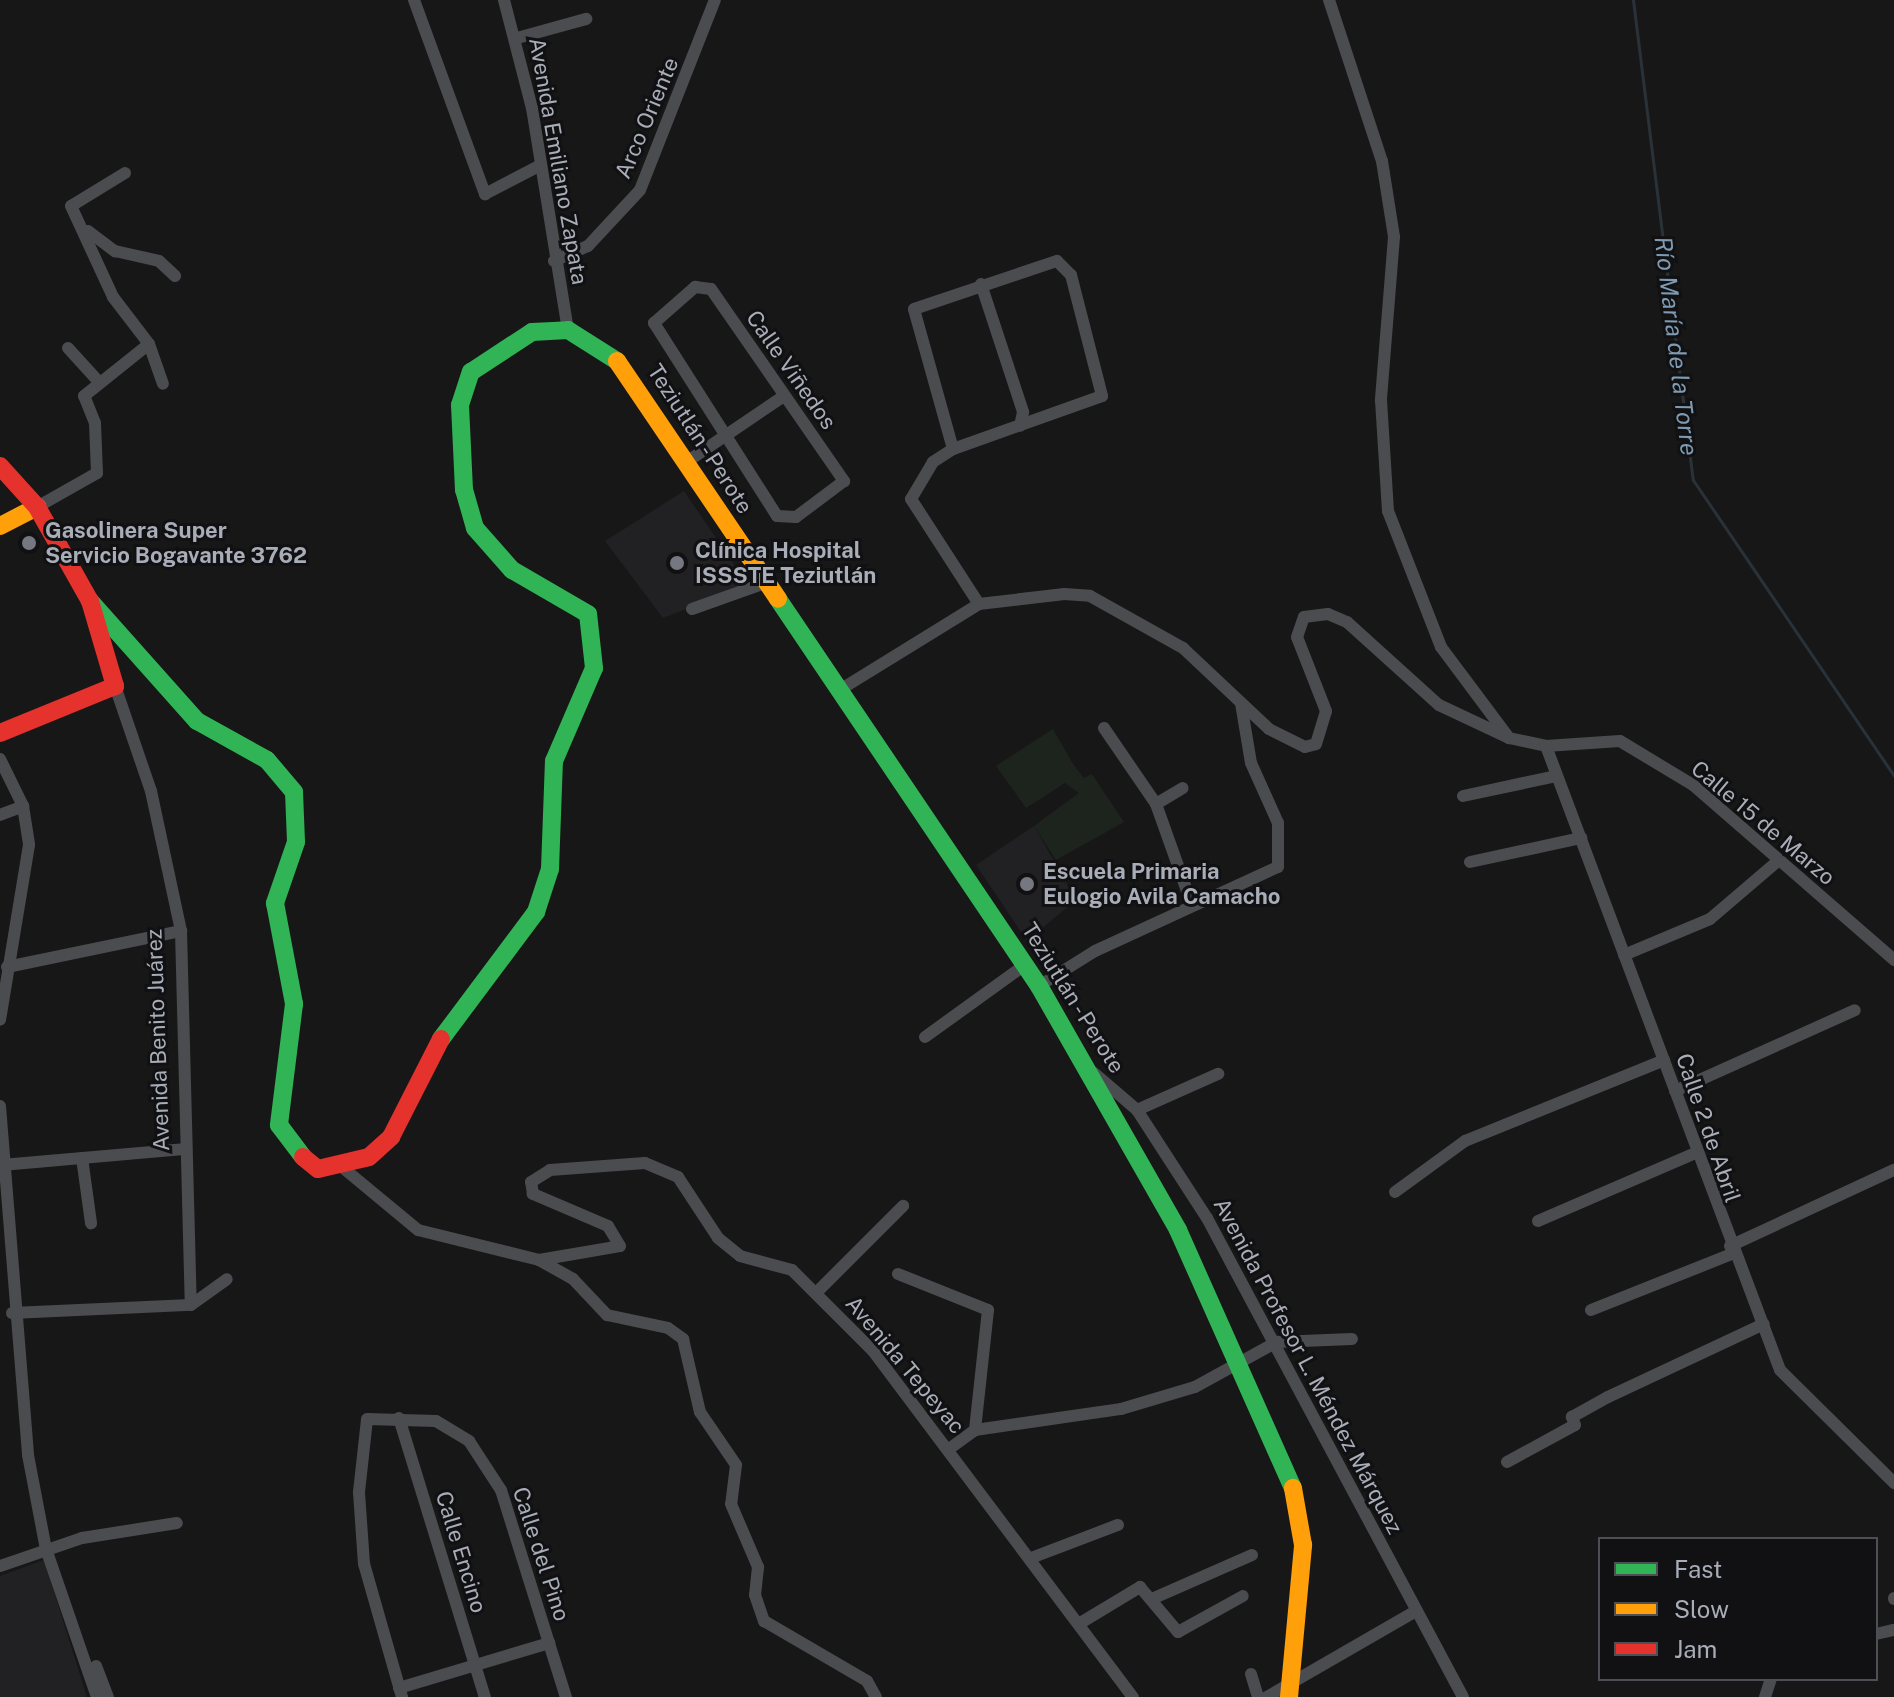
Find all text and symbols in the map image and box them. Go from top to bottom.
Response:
street label: Avenida Emiliano Zapata [523,35,593,287]
street label: Arco Oriente [610,53,684,183]
water label: Río María de la Torre [1648,234,1704,458]
street label: Calle Viñedos [740,305,842,435]
street label: Teziutlán - Perote [640,357,760,521]
place label: Gasolinera Super Servicio Bogavante 3762 [45,517,307,568]
marker: Gasolinera Super Servicio Bogavante 3762 [20,534,38,552]
place label: Clínica Hospital ISSSTE Teziutlán [695,537,876,588]
marker: Clínica Hospital ISSSTE Teziutlán [666,552,688,574]
street label: Calle 15 de Marzo [1686,755,1840,891]
place label: Escuela Primaria Eulogio Avila Camacho [1043,858,1280,910]
marker: Escuela Primaria Eulogio Avila Camacho [1018,875,1036,893]
street label: Teziutlán - Perote [1014,915,1132,1081]
street label: Avenida Benito Juárez [141,928,175,1152]
street label: Calle 2 de Abril [1670,1050,1746,1206]
street label: Avenida Profesor L. Méndez Márquez [1208,1193,1408,1539]
street label: Avenida Tepeyac [840,1291,970,1439]
street label: Calle del Pino [507,1483,575,1625]
street label: Calle Encino [430,1488,492,1616]
legend [1598,1537,1878,1681]
text: Fast [1674,1555,1722,1583]
text: Slow [1674,1595,1729,1623]
text: Jam [1674,1635,1717,1663]

